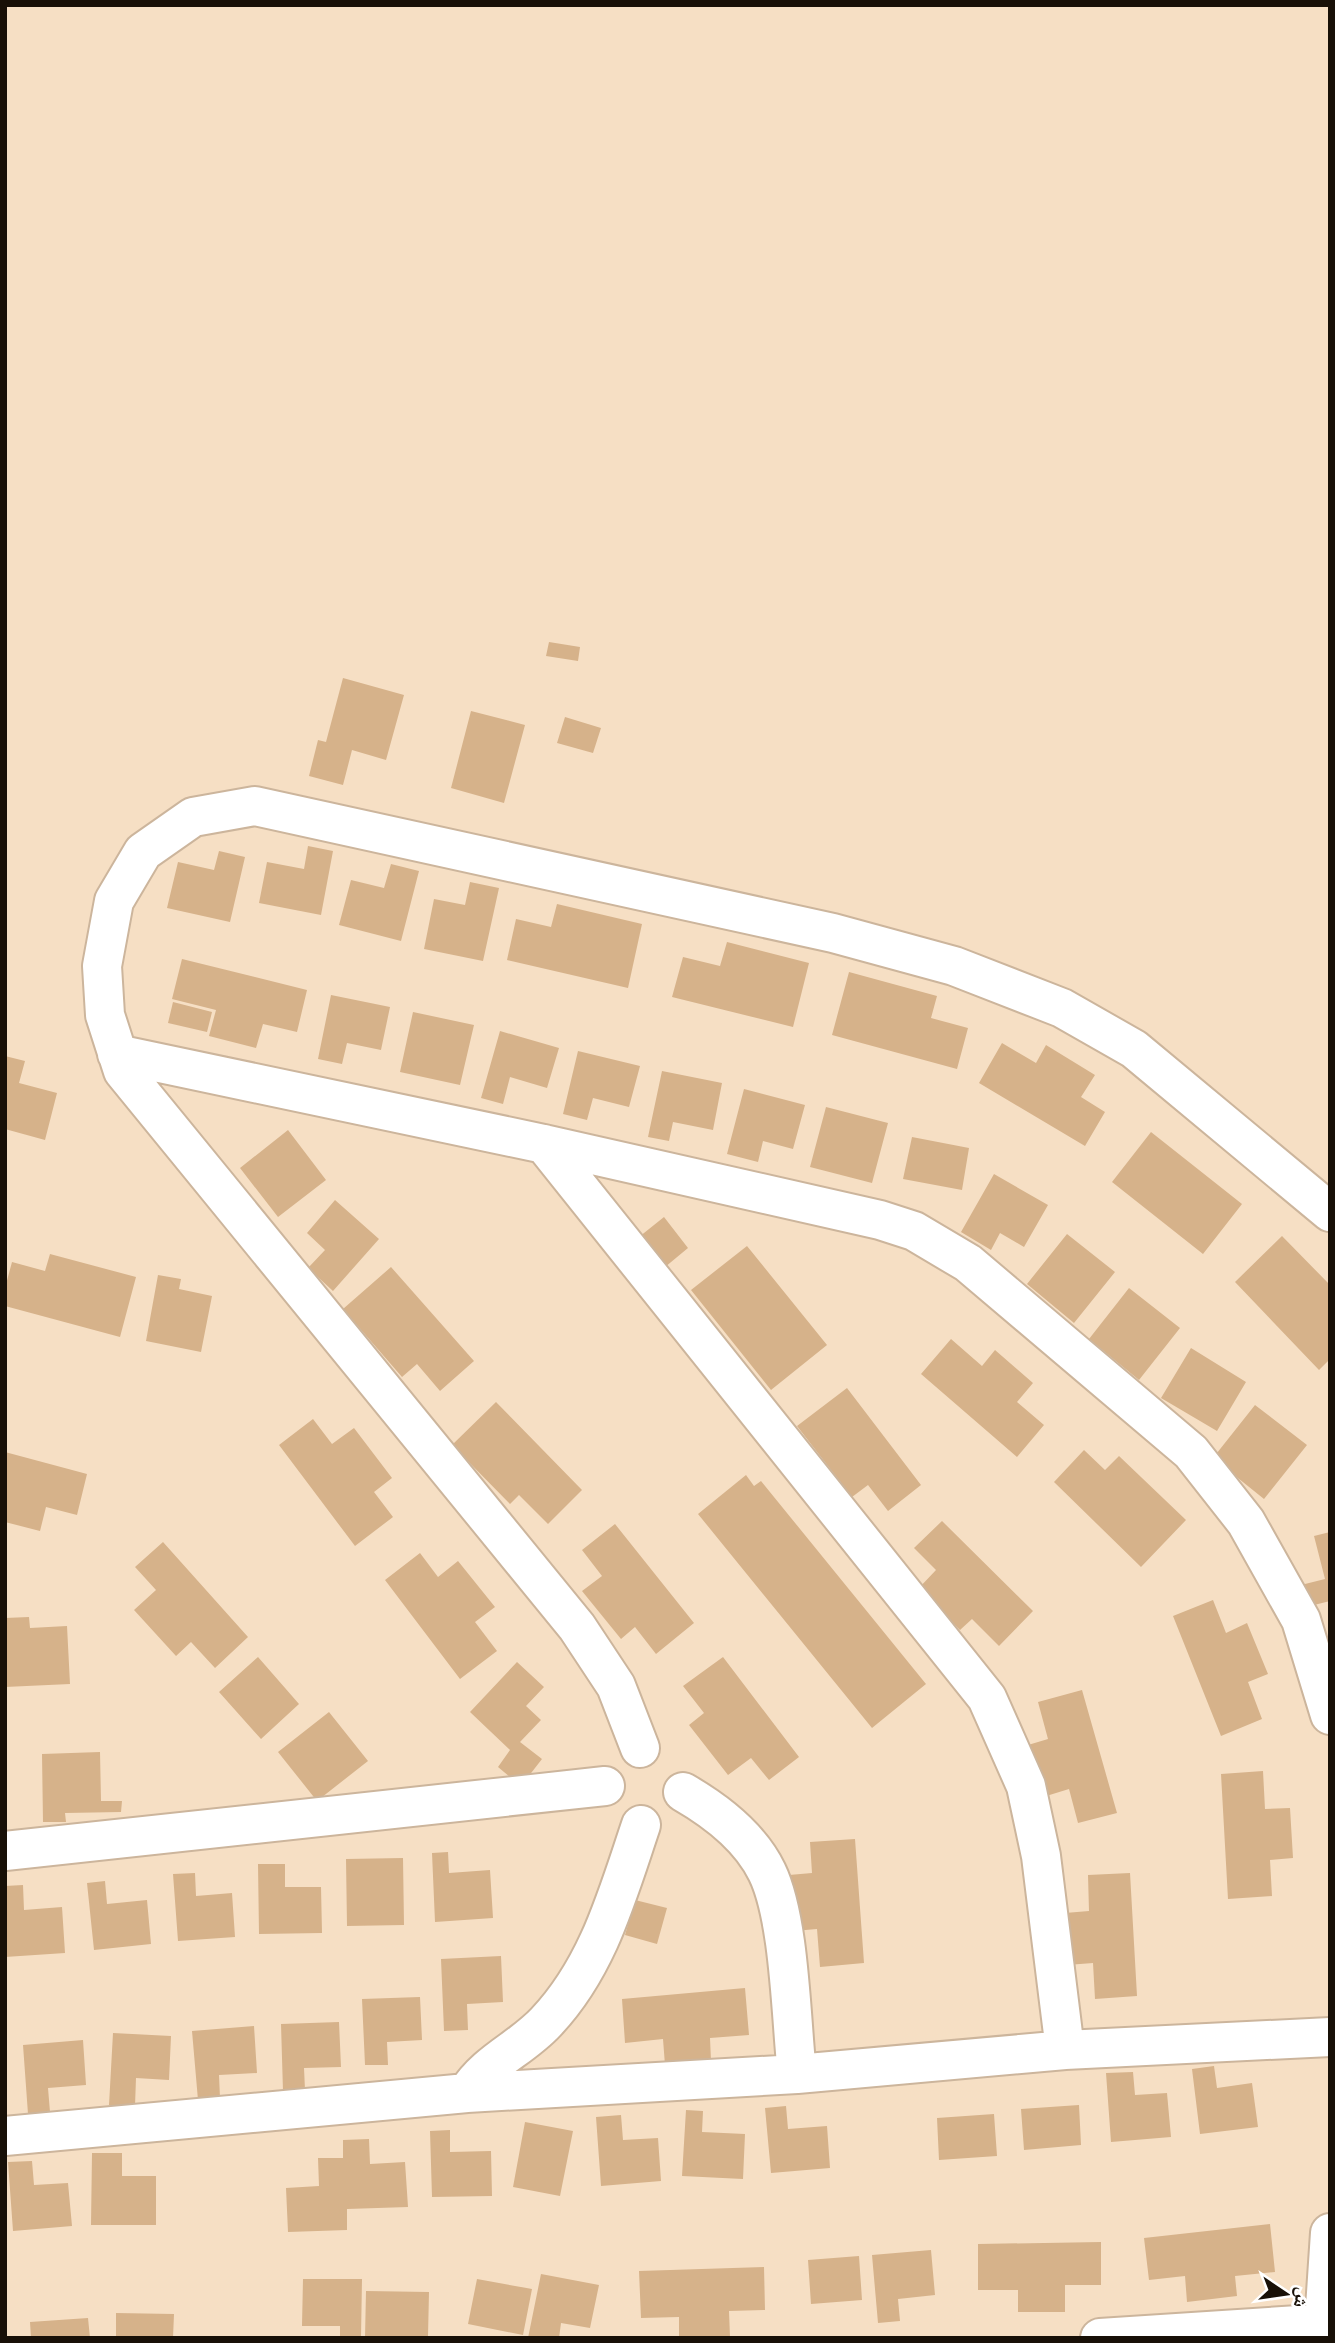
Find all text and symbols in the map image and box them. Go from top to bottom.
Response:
north arrow [1251,2259,1321,2329]
text: ش [1287,2285,1315,2310]

